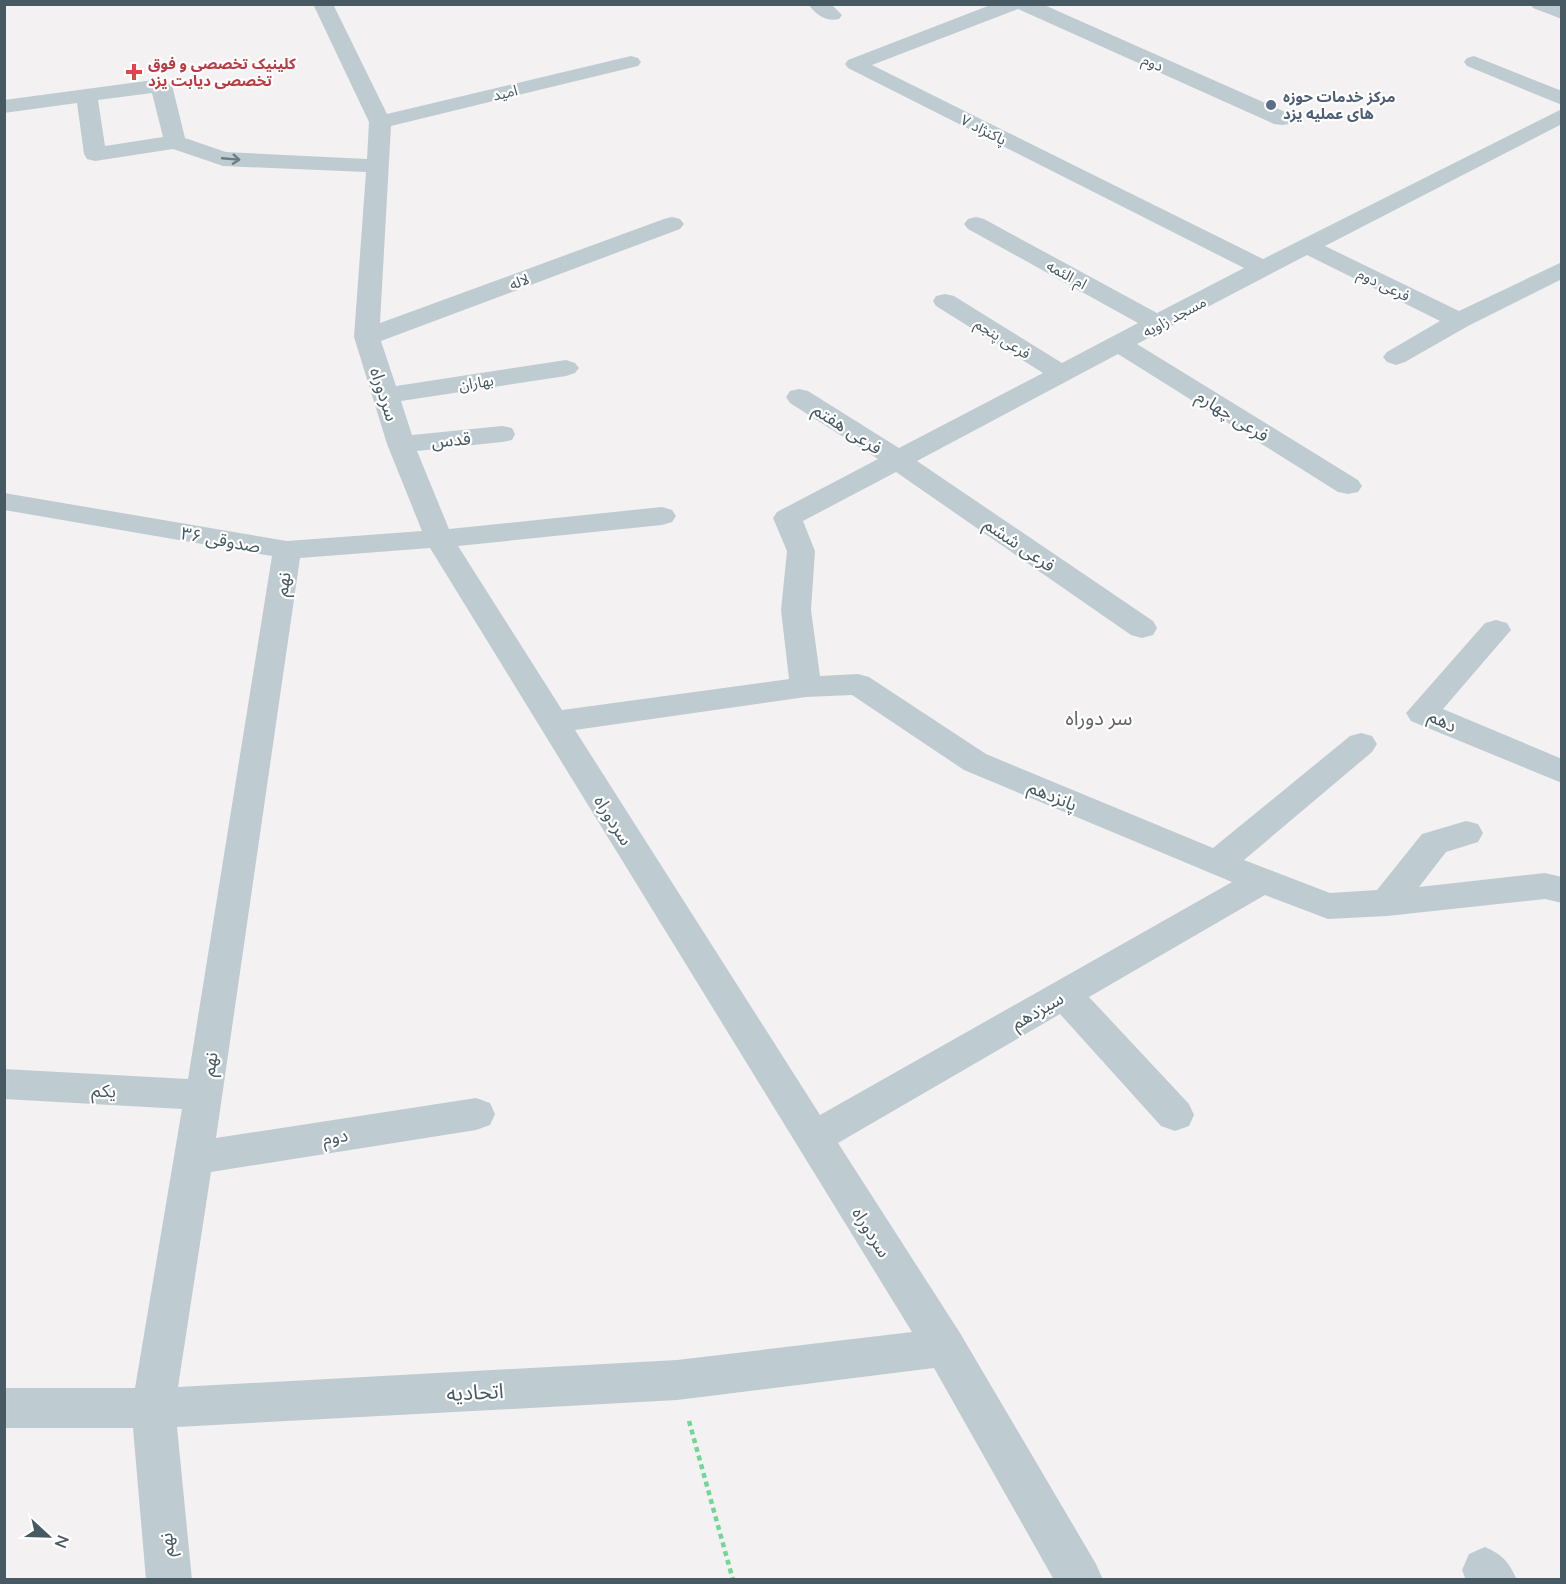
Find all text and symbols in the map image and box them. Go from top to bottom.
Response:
street label: دوم [1138,49,1166,77]
place label: کلینیک تخصصی و فوق تخصصی دیابت یزد [148,54,296,90]
marker: کلینیک تخصصی و فوق تخصصی دیابت یزد [125,63,143,81]
street label: امید [491,80,519,104]
place label: مرکز خدمات حوزه های عملیه یزد [1283,87,1396,123]
marker: مرکز خدمات حوزه های عملیه یزد [1264,98,1278,112]
street label: پاکنژاد ۷ [957,110,1010,150]
one-way arrow [220,154,240,165]
street label: ام الئمه [1042,256,1090,295]
street label: فرعی دوم [1354,264,1413,307]
street label: لاله [507,269,531,293]
street label: مسجد زاویه [1139,292,1209,341]
street label: فرعی پنجم [970,314,1034,365]
street label: سردوراه [365,364,404,424]
street label: بهاران [457,370,495,395]
street label: فرعی چهارم [1191,384,1273,449]
street label: فرعی هفتم [808,398,887,461]
street label: قدس [430,426,472,453]
street label: فرعی ششم [979,512,1060,578]
street label: صدوقی ۳۶ [179,521,262,558]
street label: نهم [269,570,298,598]
street label: دهم [1424,704,1461,739]
district label: سر دوراه [1066,705,1132,730]
street label: پانزدهم [1024,775,1081,818]
street label: سردوراه [589,791,638,850]
street label: سیزدهم [1007,986,1068,1036]
street label: نهم [196,1050,225,1078]
street label: یکم [91,1078,117,1105]
street label: دوم [321,1123,350,1153]
street label: سردوراه [847,1203,896,1262]
street label: اتحادیه [446,1377,504,1405]
north arrow [18,1506,78,1566]
street label: نهم [154,1532,181,1558]
text: N [51,1533,73,1551]

